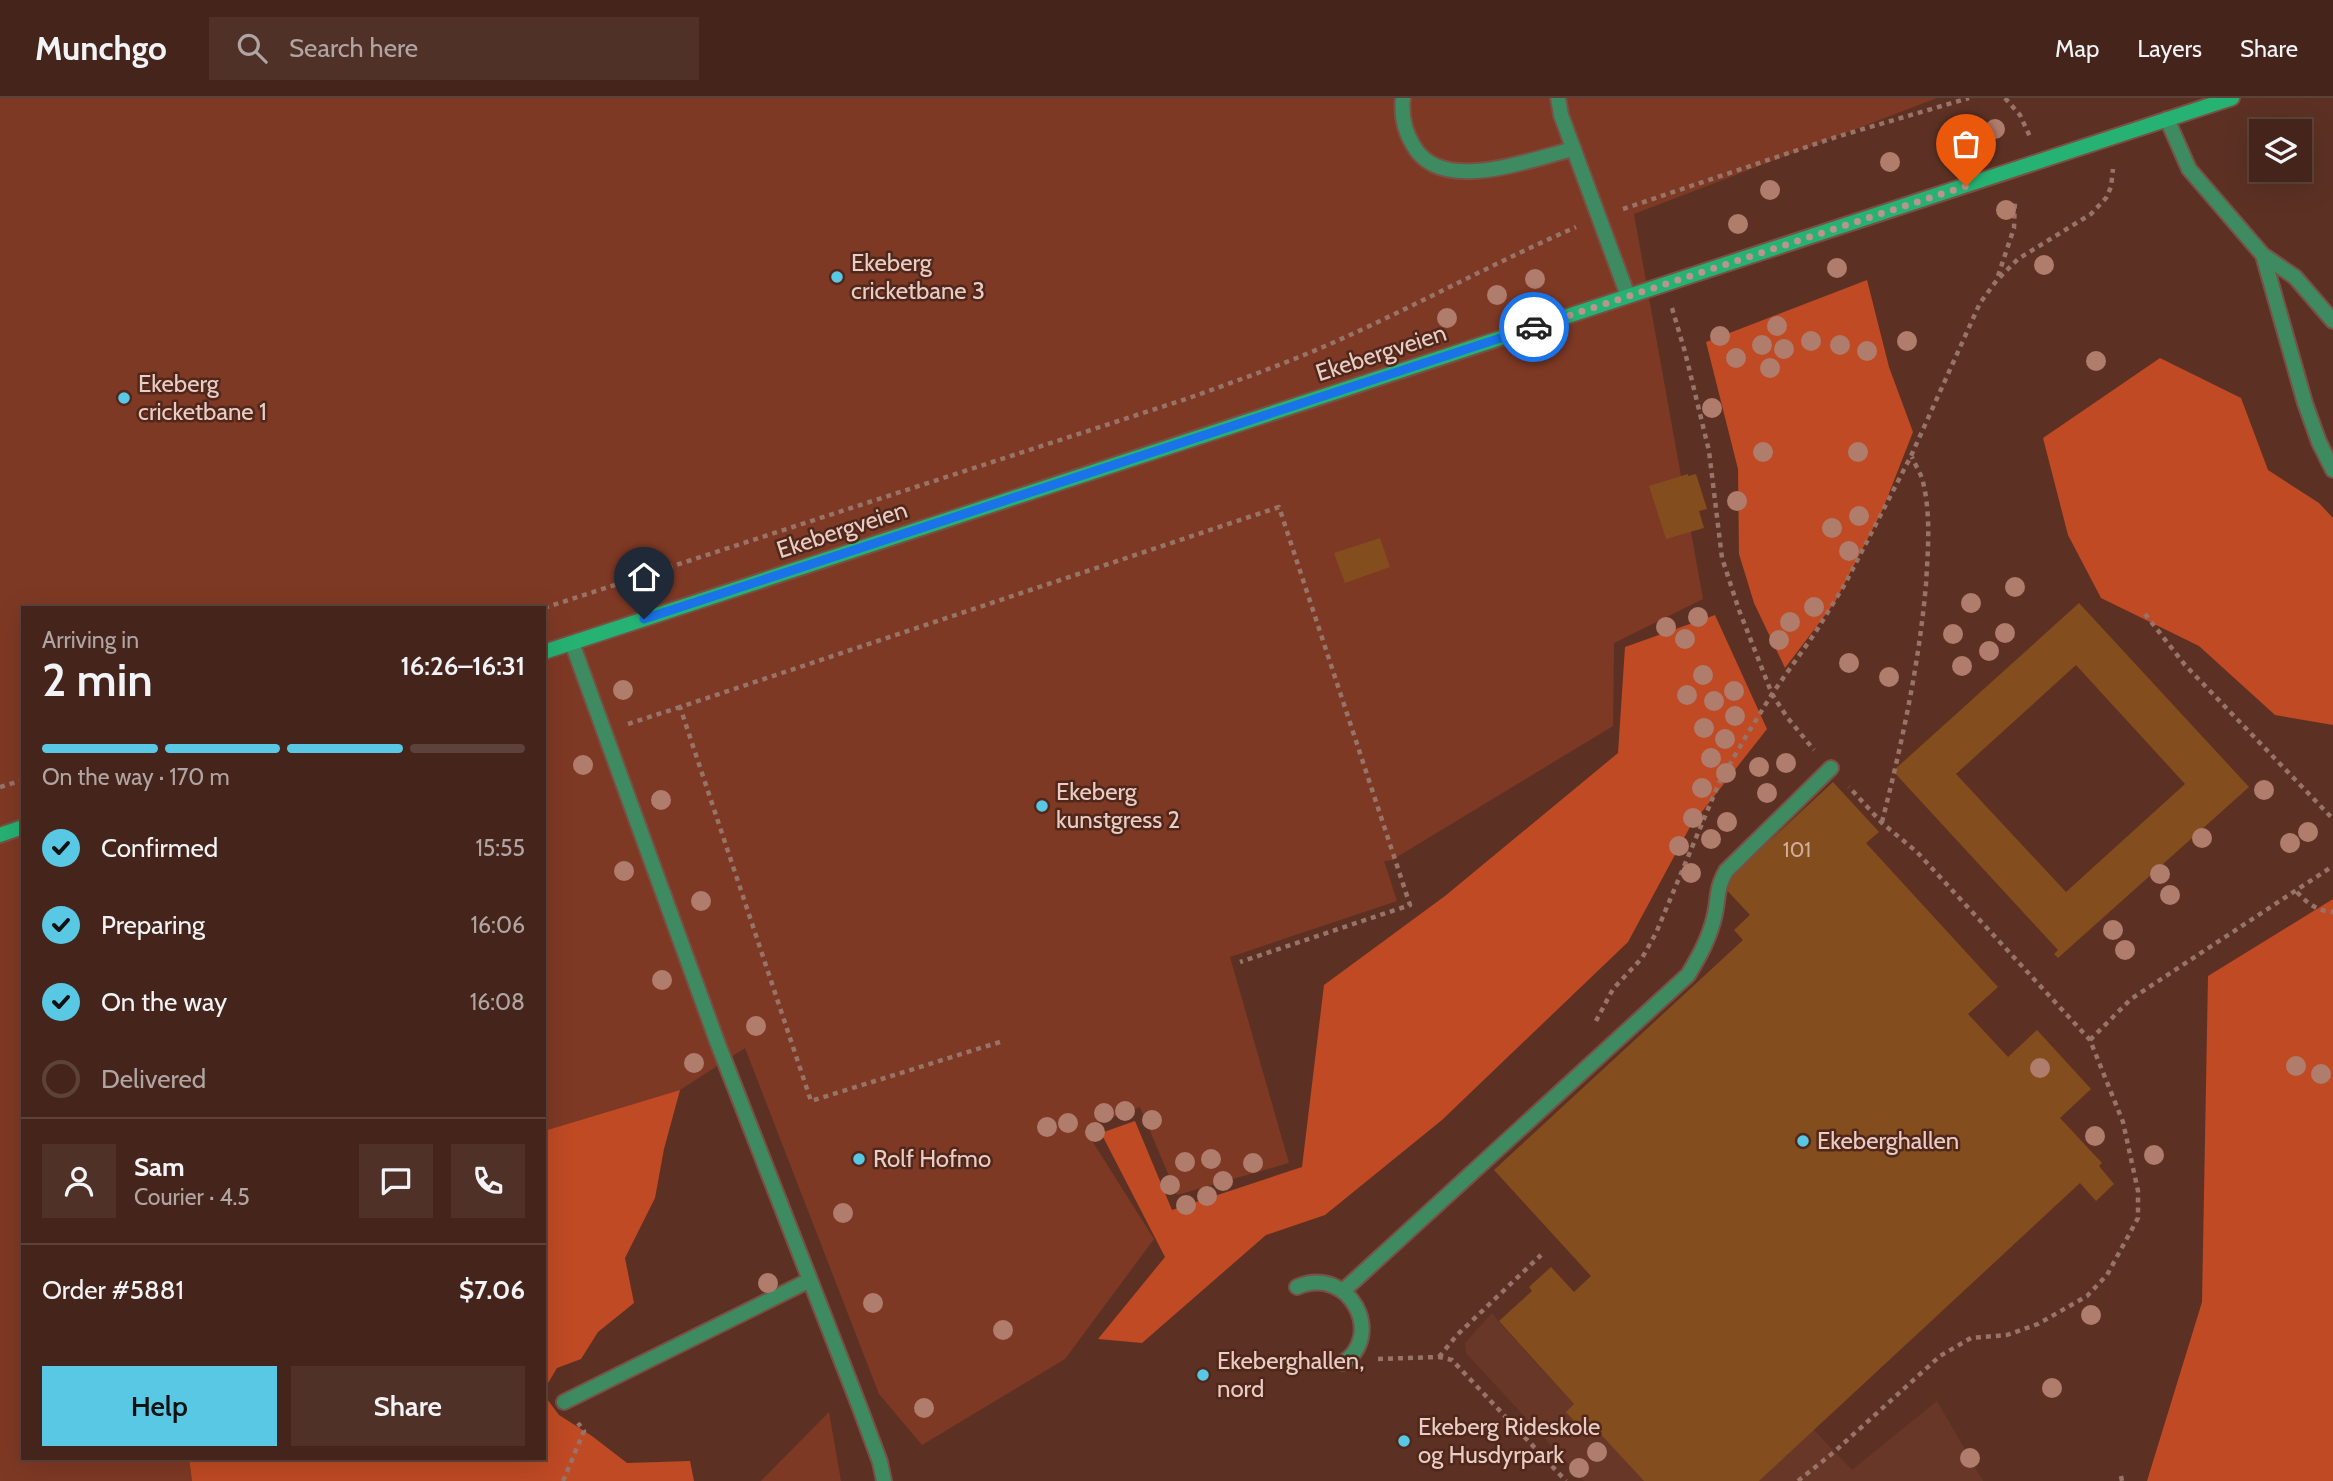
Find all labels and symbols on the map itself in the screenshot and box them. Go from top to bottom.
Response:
pin [1936,114,1996,186]
place label: Ekeberg cricketbane 3 [851,248,985,305]
marker: Ekeberg cricketbane 3 [829,269,845,285]
courier [1499,292,1569,362]
street label: Ekebergveien [1312,318,1450,387]
place label: Ekeberg cricketbane 1 [138,369,267,426]
marker: Ekeberg cricketbane 1 [116,390,132,406]
street label: Ekebergveien [773,495,911,564]
pin [614,547,674,619]
place label: Ekeberg kunstgress 2 [1056,777,1180,834]
marker: Ekeberg kunstgress 2 [1034,798,1050,814]
house number: 101 [1783,837,1811,862]
place label: Ekeberghallen [1817,1126,1959,1155]
marker: Ekeberghallen [1795,1133,1811,1149]
place label: Rolf Hofmo [873,1144,991,1173]
marker: Rolf Hofmo [851,1151,867,1167]
place label: Ekeberghallen, nord [1217,1346,1364,1403]
marker: Ekeberghallen, nord [1195,1367,1211,1383]
place label: Ekeberg Rideskole og Husdyrpark [1418,1412,1600,1469]
marker: Ekeberg Rideskole og Husdyrpark [1396,1433,1412,1449]

